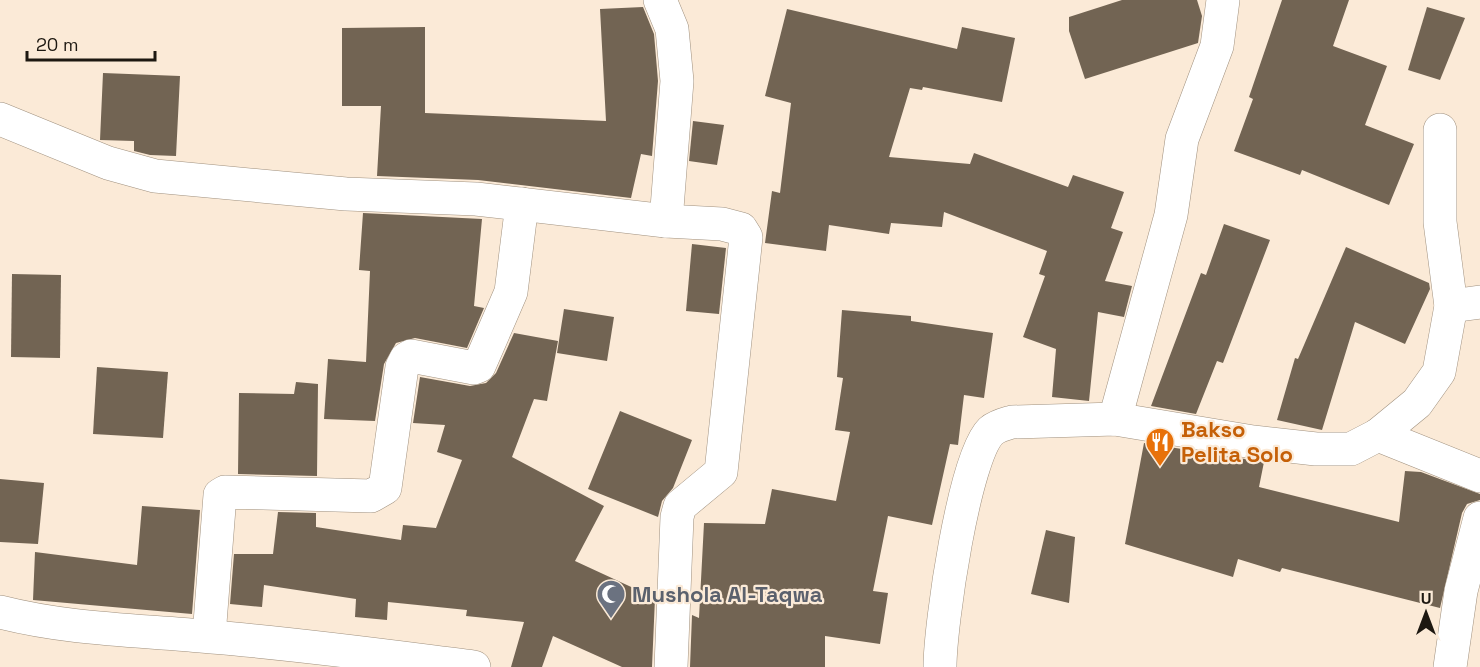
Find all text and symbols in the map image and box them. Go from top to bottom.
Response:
scale bar [27,24,154,62]
text: 20 m [36,33,79,56]
place label: Bakso Pelita Solo [1181,415,1293,468]
restaurant icon: Bakso Pelita Solo [1144,426,1176,468]
mosque icon: Mushola Al-Taqwa [595,578,627,620]
place label: Mushola Al-Taqwa [632,580,823,608]
north arrow [1396,583,1456,643]
text: U [1421,588,1431,609]

